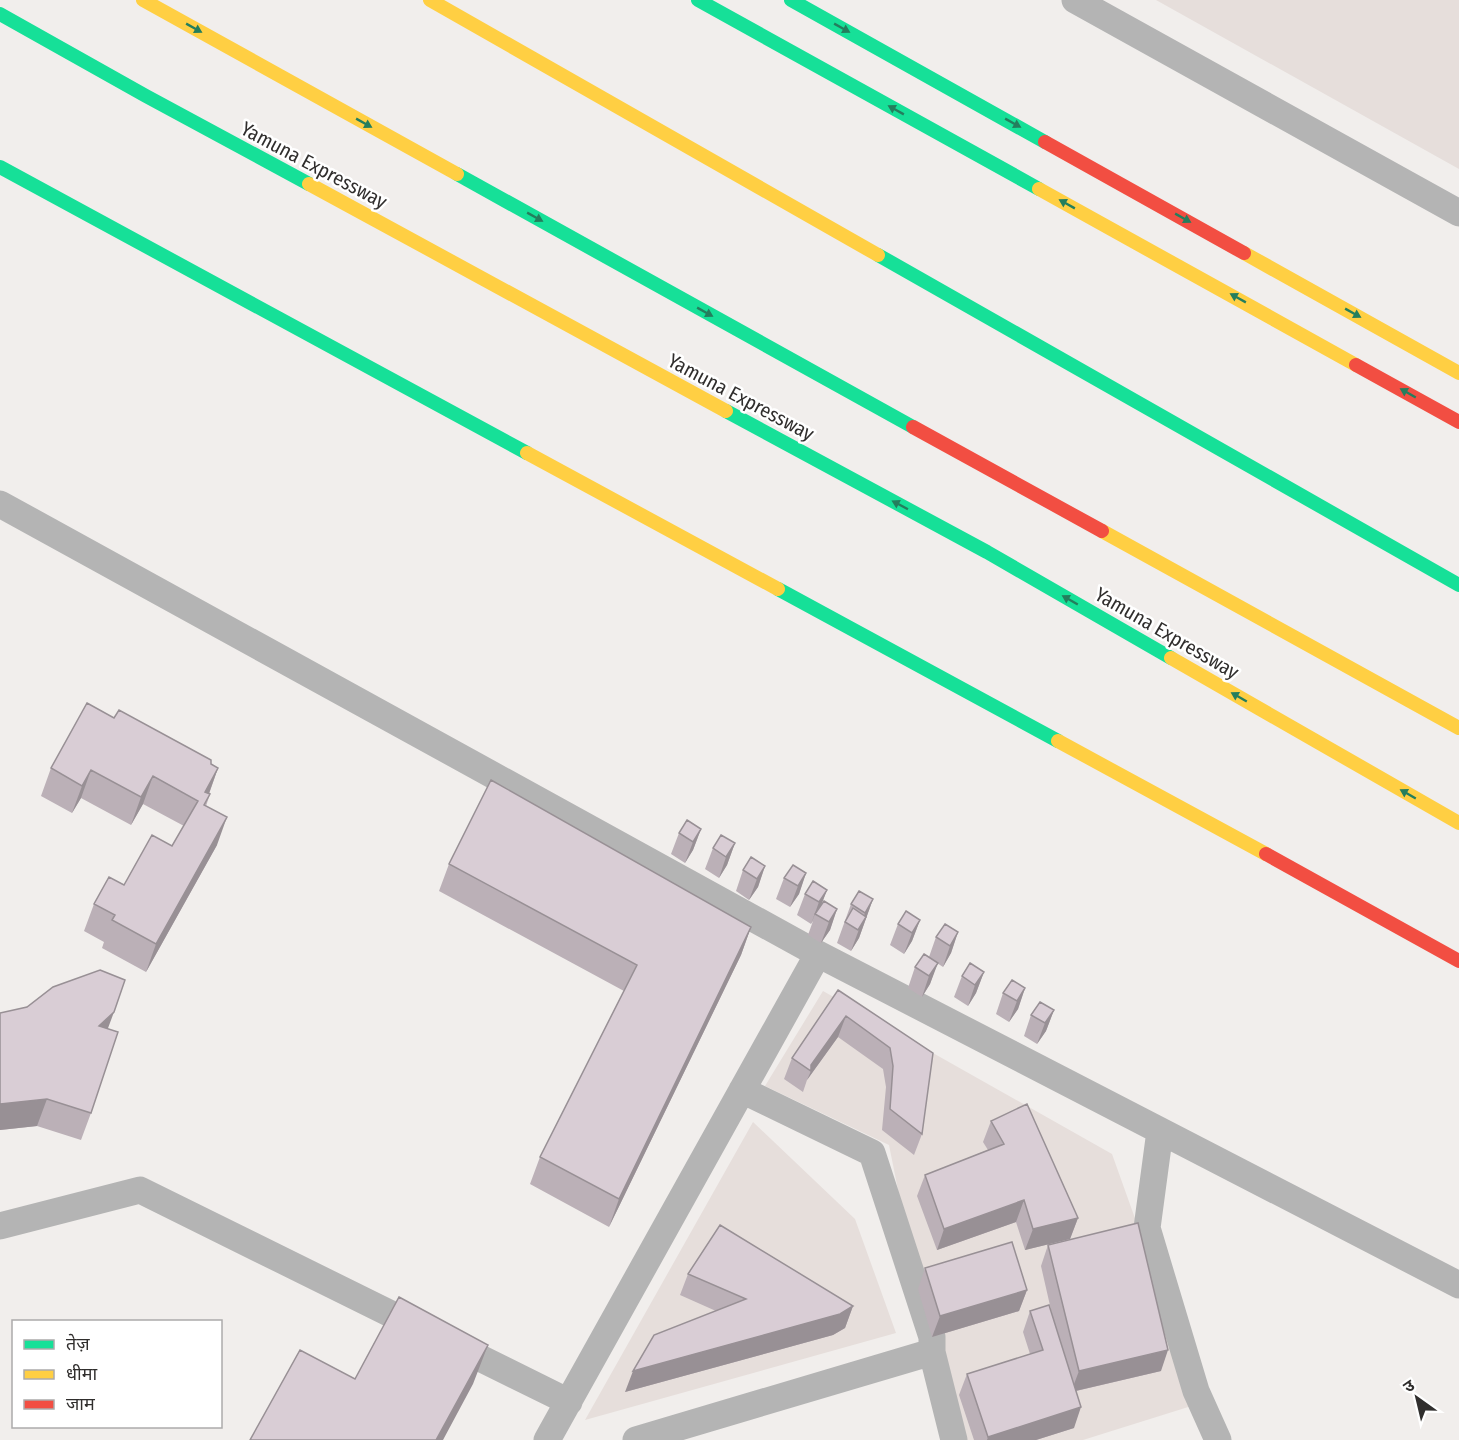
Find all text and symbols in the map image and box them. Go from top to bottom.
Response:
one-way arrow [186,23,203,33]
one-way arrow [834,23,850,34]
one-way arrow [887,105,904,115]
street label: Yamuna Expressway [237,116,391,214]
one-way arrow [356,118,373,128]
one-way arrow [1004,118,1021,128]
one-way arrow [1058,199,1075,209]
one-way arrow [527,212,543,223]
one-way arrow [1175,213,1192,223]
one-way arrow [1229,294,1246,304]
one-way arrow [697,307,714,317]
one-way arrow [1345,308,1362,318]
street label: Yamuna Expressway [664,348,818,446]
one-way arrow [1399,388,1416,398]
one-way arrow [891,500,908,510]
street label: Yamuna Expressway [1091,582,1243,684]
one-way arrow [1062,594,1078,605]
one-way arrow [1230,692,1247,702]
one-way arrow [1399,789,1416,799]
legend [12,1320,222,1428]
text: तेज़ [66,1333,90,1355]
text: धीमा [66,1363,97,1385]
north arrow [1387,1368,1447,1428]
text: उ [1400,1375,1419,1396]
text: जाम [66,1393,96,1415]

